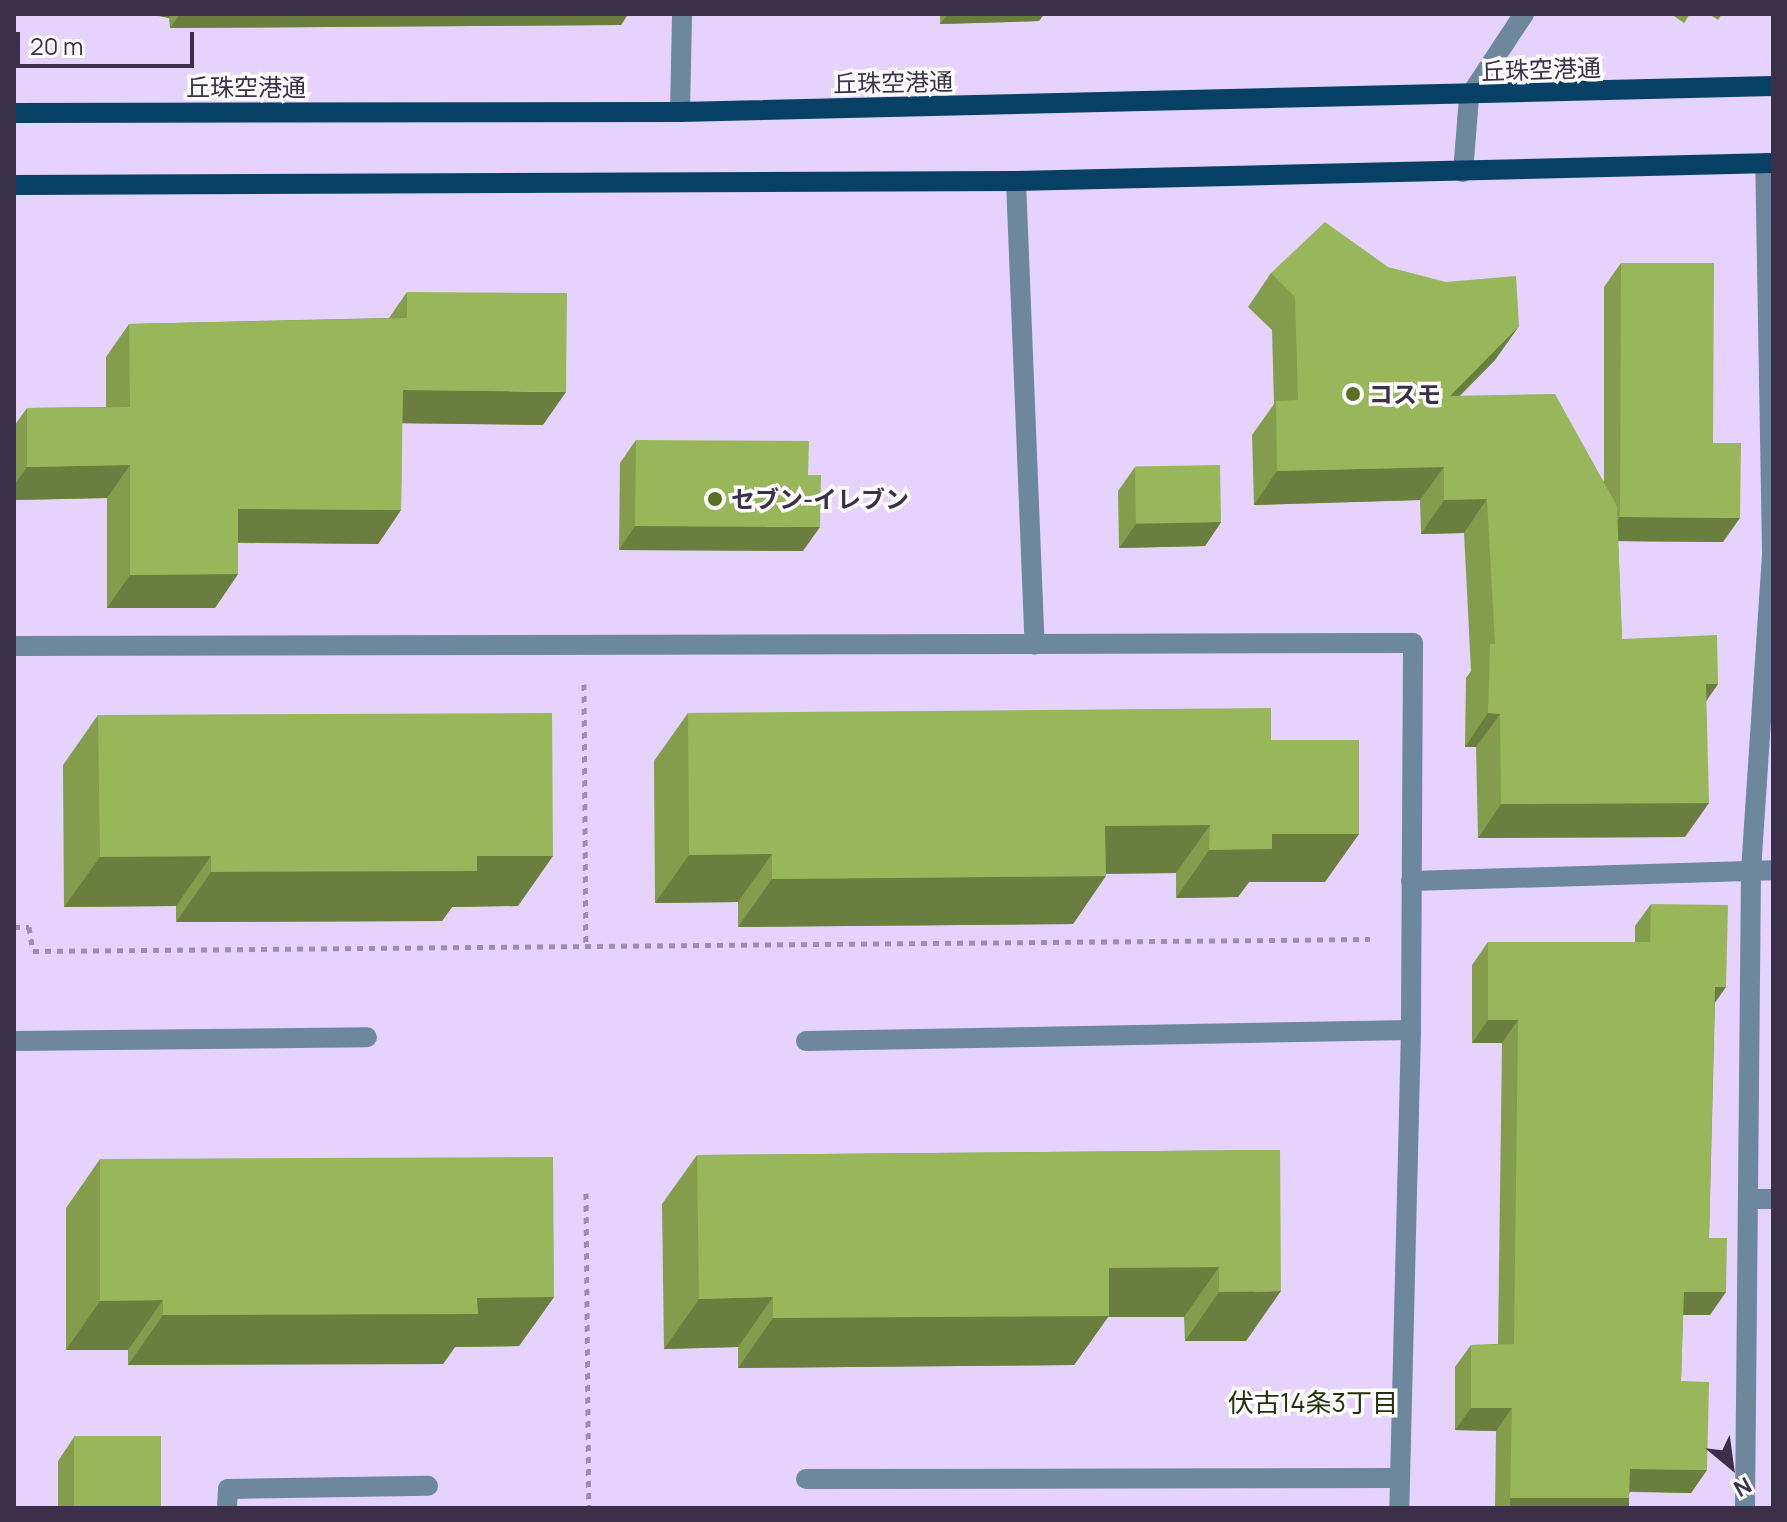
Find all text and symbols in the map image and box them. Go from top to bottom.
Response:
scale bar [20,16,198,66]
text: 20 m [30,29,83,62]
street label: 丘珠空港通 [1481,53,1601,85]
street label: 丘珠空港通 [833,67,953,97]
street label: 丘珠空港通 [186,73,306,101]
place label: コスモ [1369,380,1441,408]
marker: コスモ [1344,385,1362,403]
place label: セブン-イレブン [731,485,909,513]
marker: セブン-イレブン [706,490,724,508]
district label: 伏古14条3丁目 [1228,1387,1398,1419]
north arrow [1691,1426,1771,1506]
text: N [1728,1470,1757,1504]

